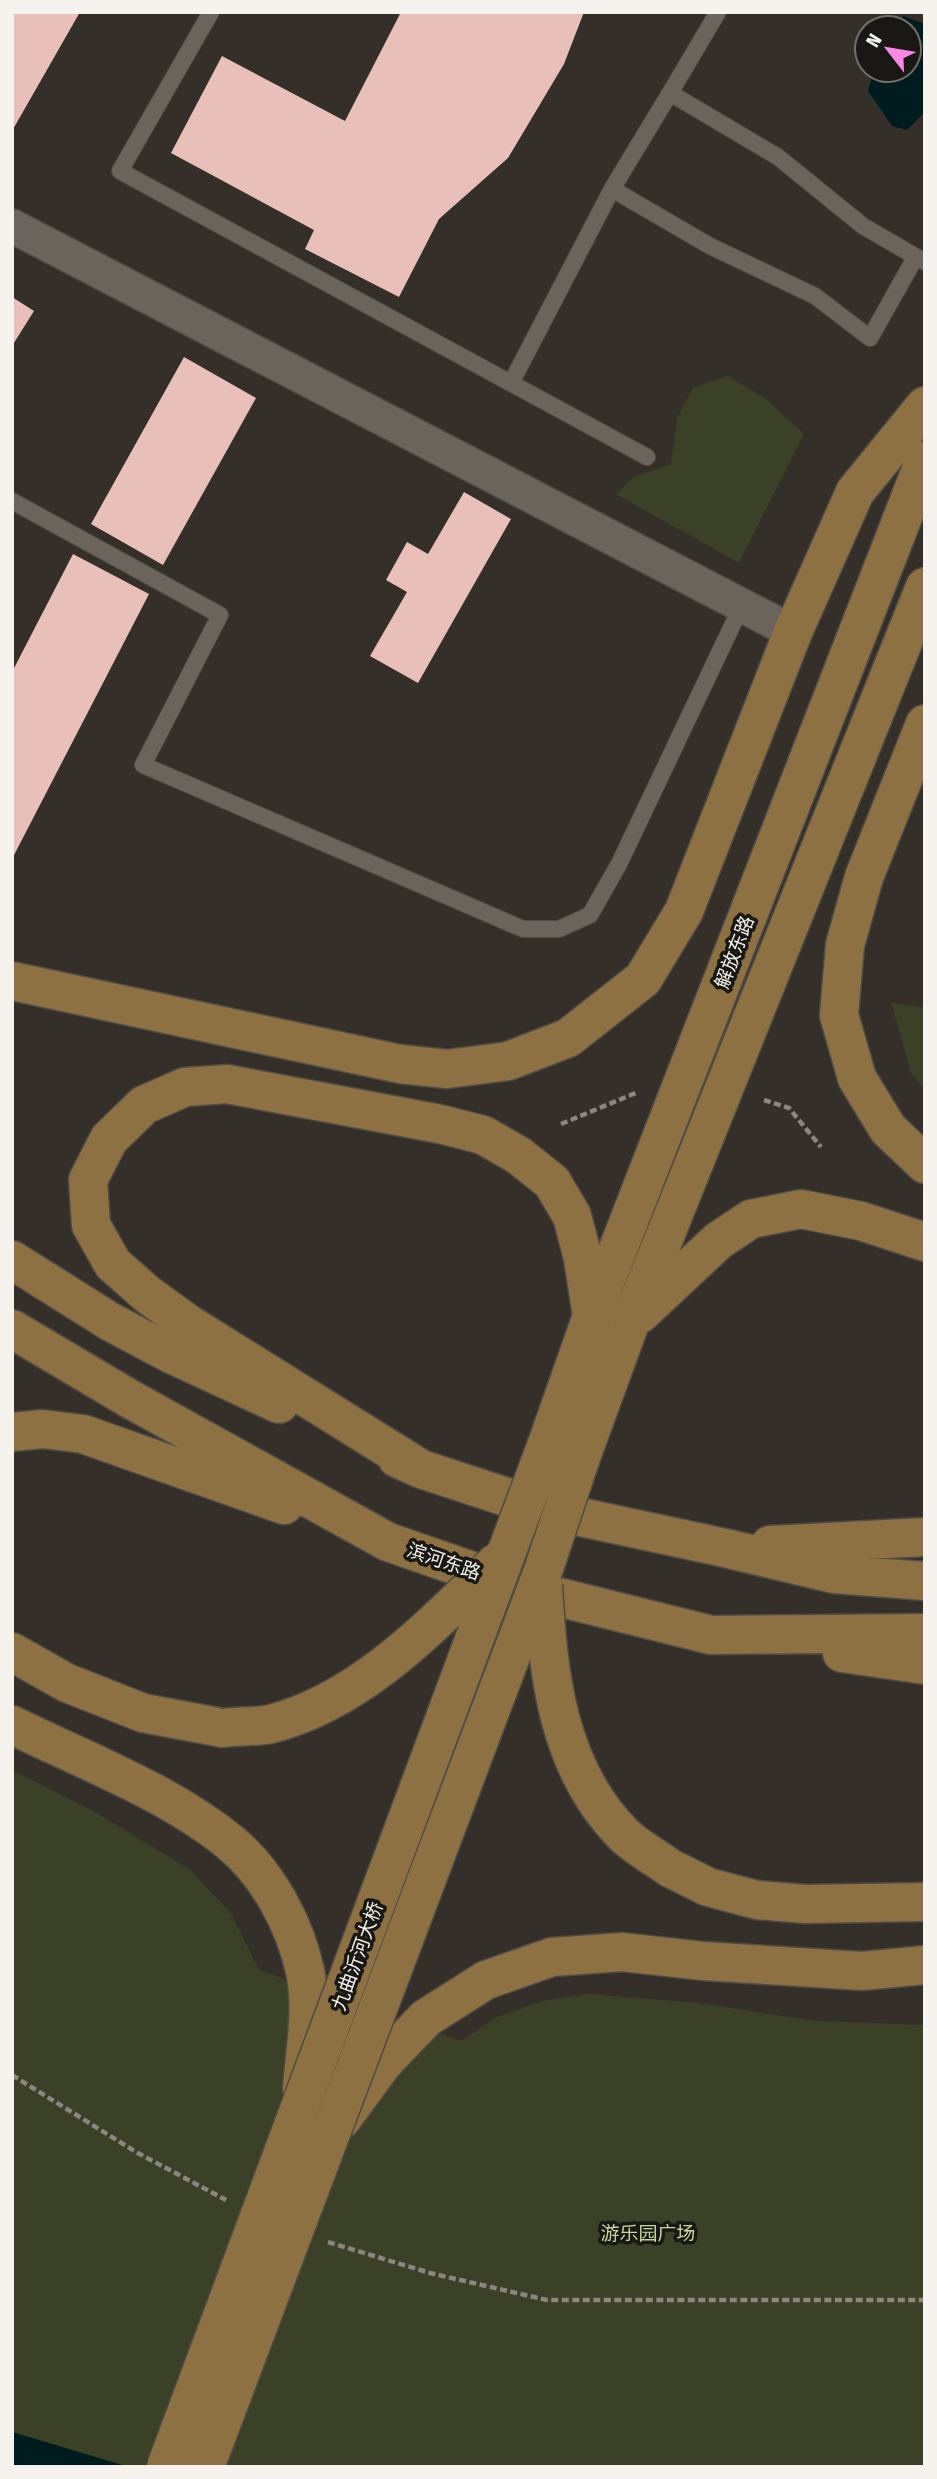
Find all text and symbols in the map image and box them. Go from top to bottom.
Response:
north arrow [853,14,923,84]
text: N [861,30,887,51]
street label: 解放东路 [710,913,759,992]
street label: 滨河东路 [404,1538,484,1585]
street label: 九曲沂河大桥 [327,1899,388,2014]
park label: 游乐园广场 [600,2222,696,2245]

